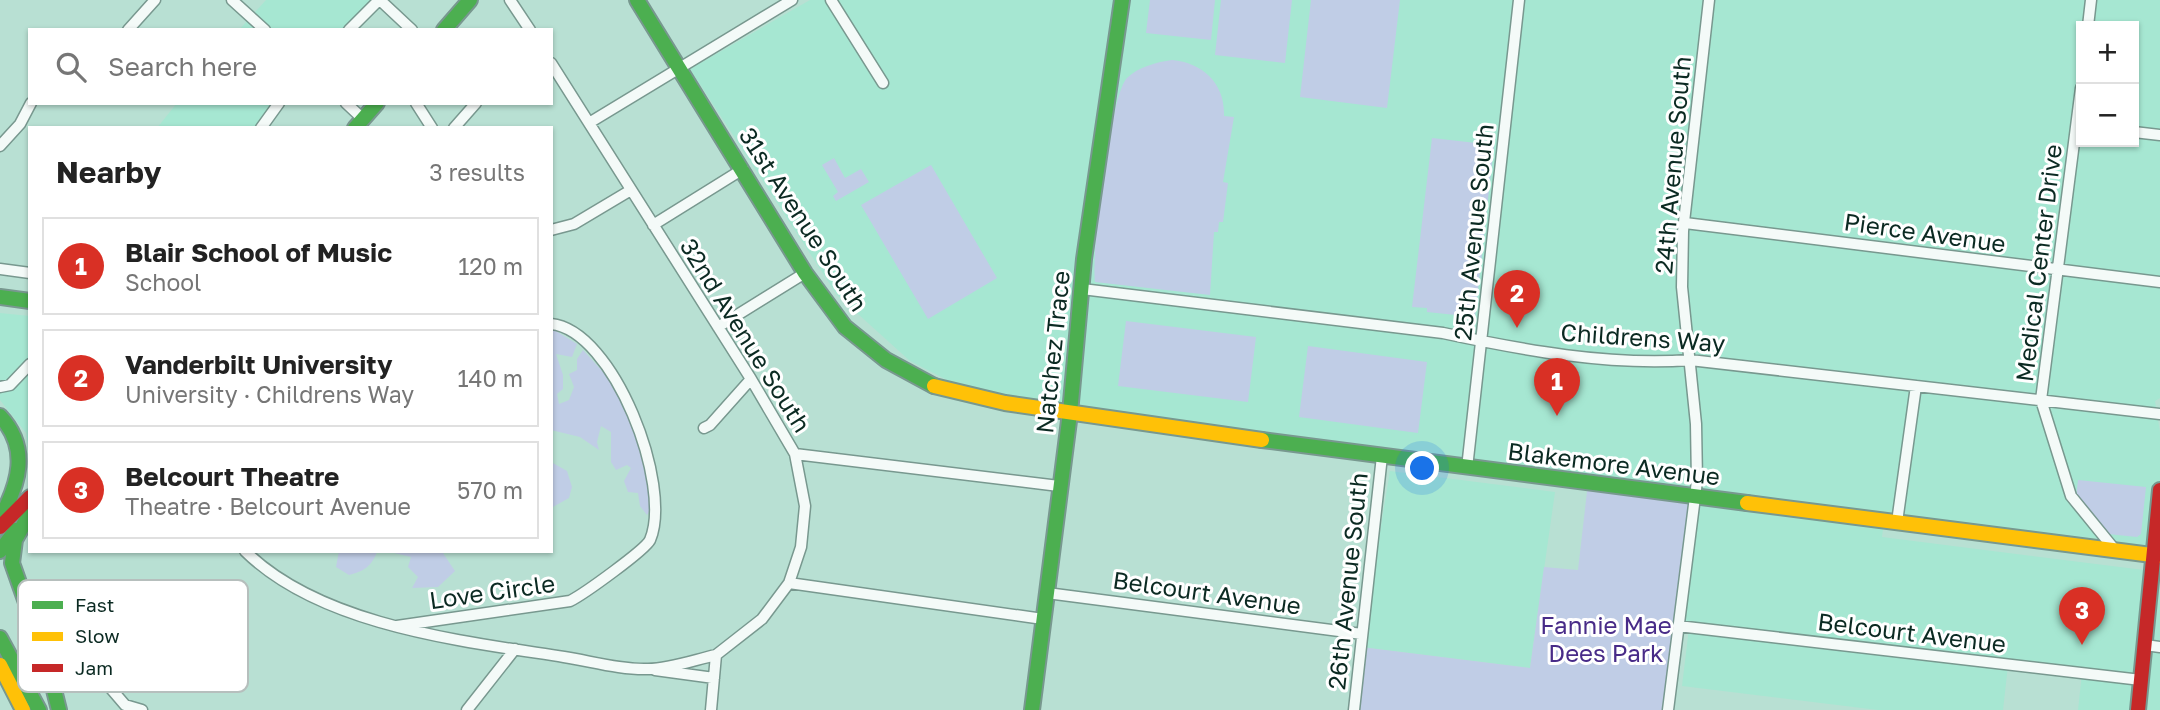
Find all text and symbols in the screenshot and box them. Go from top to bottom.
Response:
map controls [2076,21,2139,147]
button: + [2076,21,2139,84]
search box [28,28,553,105]
icon: search [52,48,90,86]
text: Search here [108,51,257,82]
street label: 24th Avenue South [1648,55,1696,275]
button: − [2076,84,2139,147]
street label: 31st Avenue South [734,122,874,316]
street label: 25th Avenue South [1447,122,1499,342]
street label: Medical Center Drive [2009,143,2067,383]
text: Nearby [56,154,161,190]
text: 3 results [429,158,525,186]
street label: Pierce Avenue [1842,206,2008,258]
street label: 32nd Avenue South [675,233,817,437]
text: Blair School of Music [125,237,392,268]
text: 1 [75,252,87,280]
text: 120 m [458,252,523,280]
text: School [125,268,201,296]
street label: Natchez Trace [1029,269,1075,435]
pin: 2 [1494,270,1540,328]
street label: Childrens Way [1560,317,1726,357]
text: Vanderbilt University [125,349,393,380]
pin: 1 [1534,358,1580,416]
text: 2 [74,364,88,392]
text: 140 m [457,364,523,392]
text: University · Childrens Way [125,380,414,408]
street label: Blakemore Avenue [1506,436,1722,490]
your location [1405,451,1439,485]
text: Belcourt Theatre [125,461,339,492]
street label: 26th Avenue South [1321,471,1373,691]
text: 3 [74,476,88,504]
text: 570 m [457,476,523,504]
text: Theatre · Belcourt Avenue [125,492,411,520]
street label: Belcourt Avenue [1111,564,1303,620]
street label: Love Circle [427,568,557,614]
legend [18,580,248,692]
pin: 3 [2059,587,2105,645]
text: Fast [75,593,114,616]
street label: Belcourt Avenue [1816,606,2008,658]
park label: Fannie Mae Dees Park [1540,610,1672,667]
text: Slow [75,624,120,647]
text: Jam [75,656,113,679]

